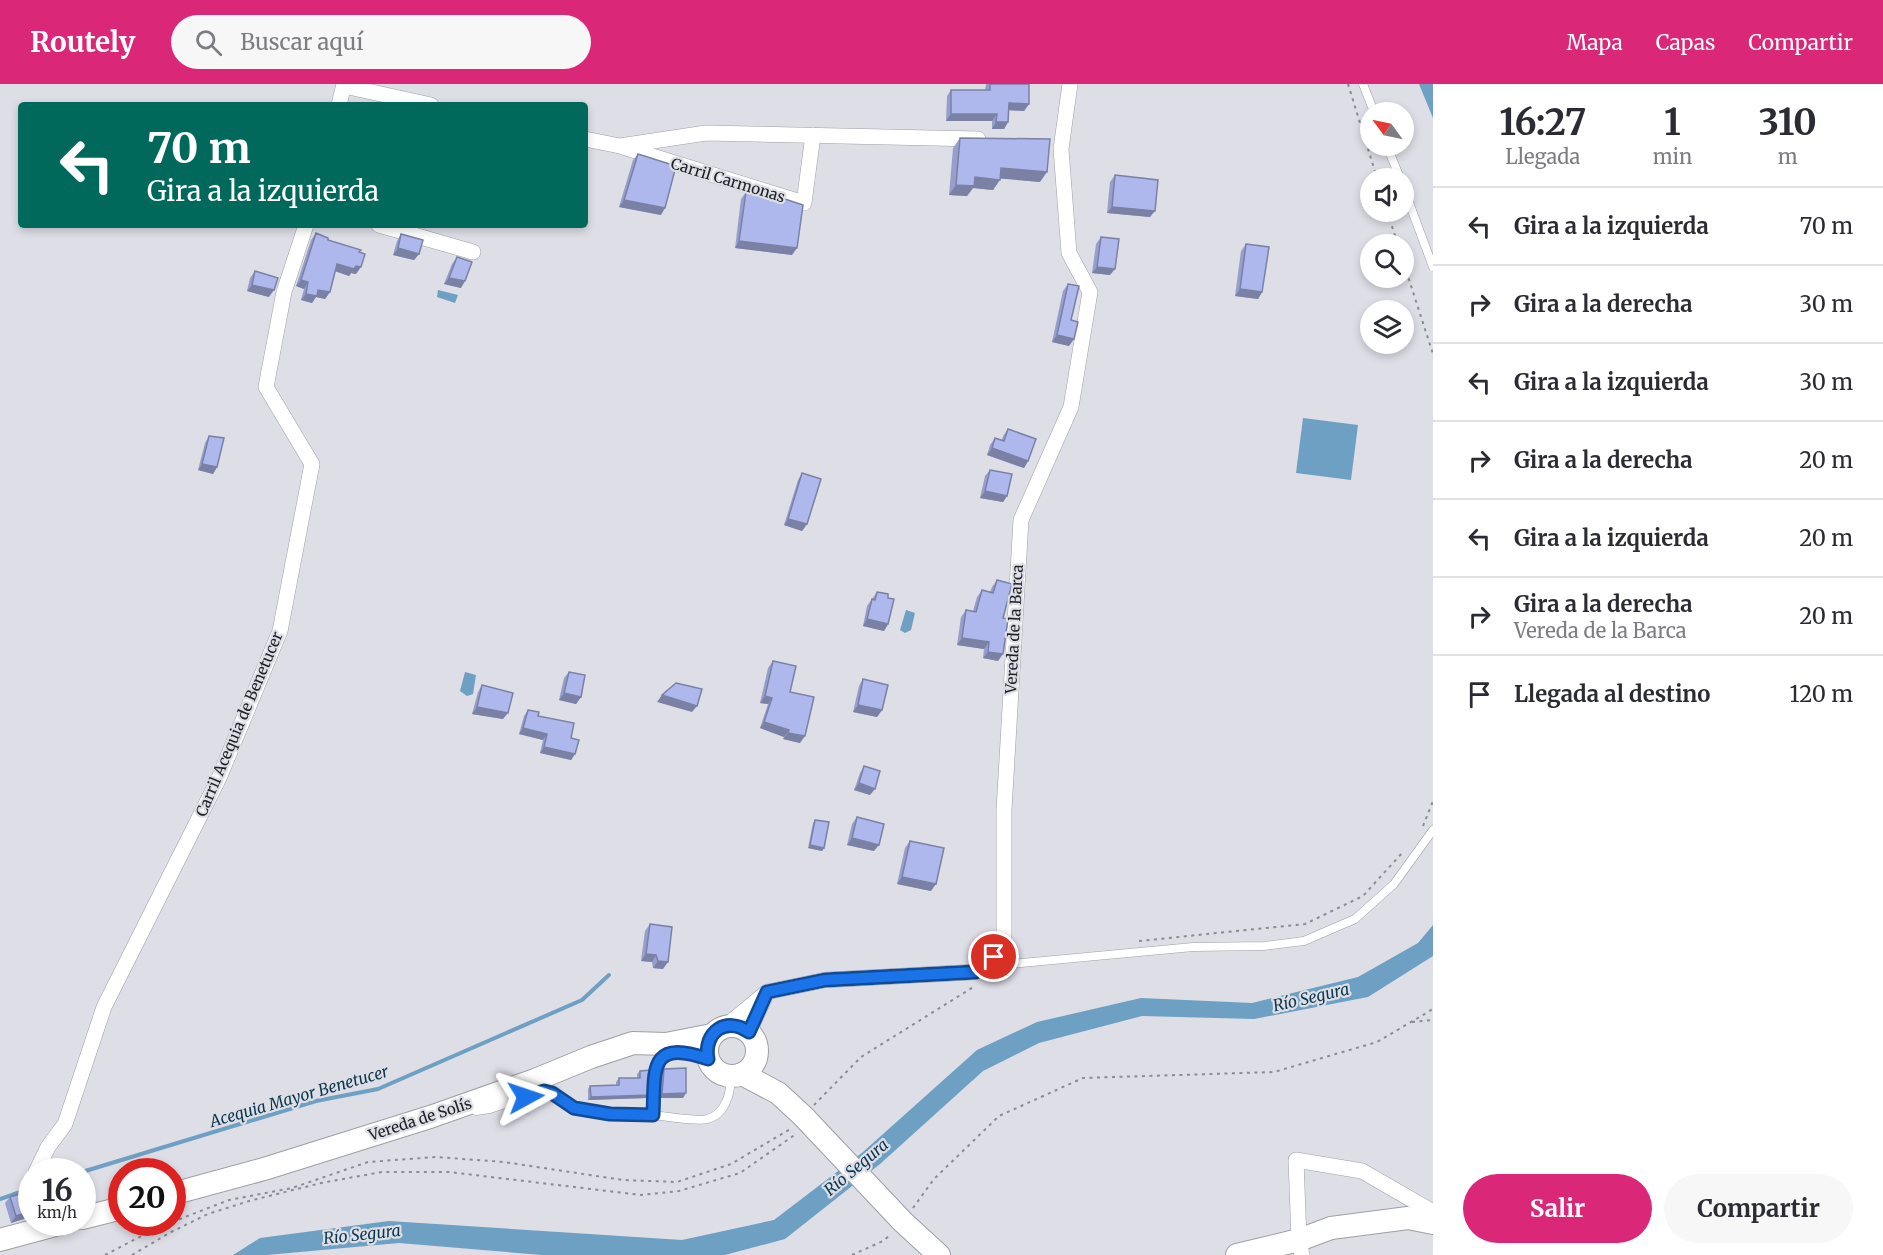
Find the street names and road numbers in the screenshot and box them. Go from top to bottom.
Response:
street label: Carril Carmonas [669,154,787,206]
street label: Vereda de la Barca [1001,564,1027,695]
street label: Carril Acequia de Benetucer [191,628,287,819]
street label: Vereda de Solís [365,1093,474,1145]

